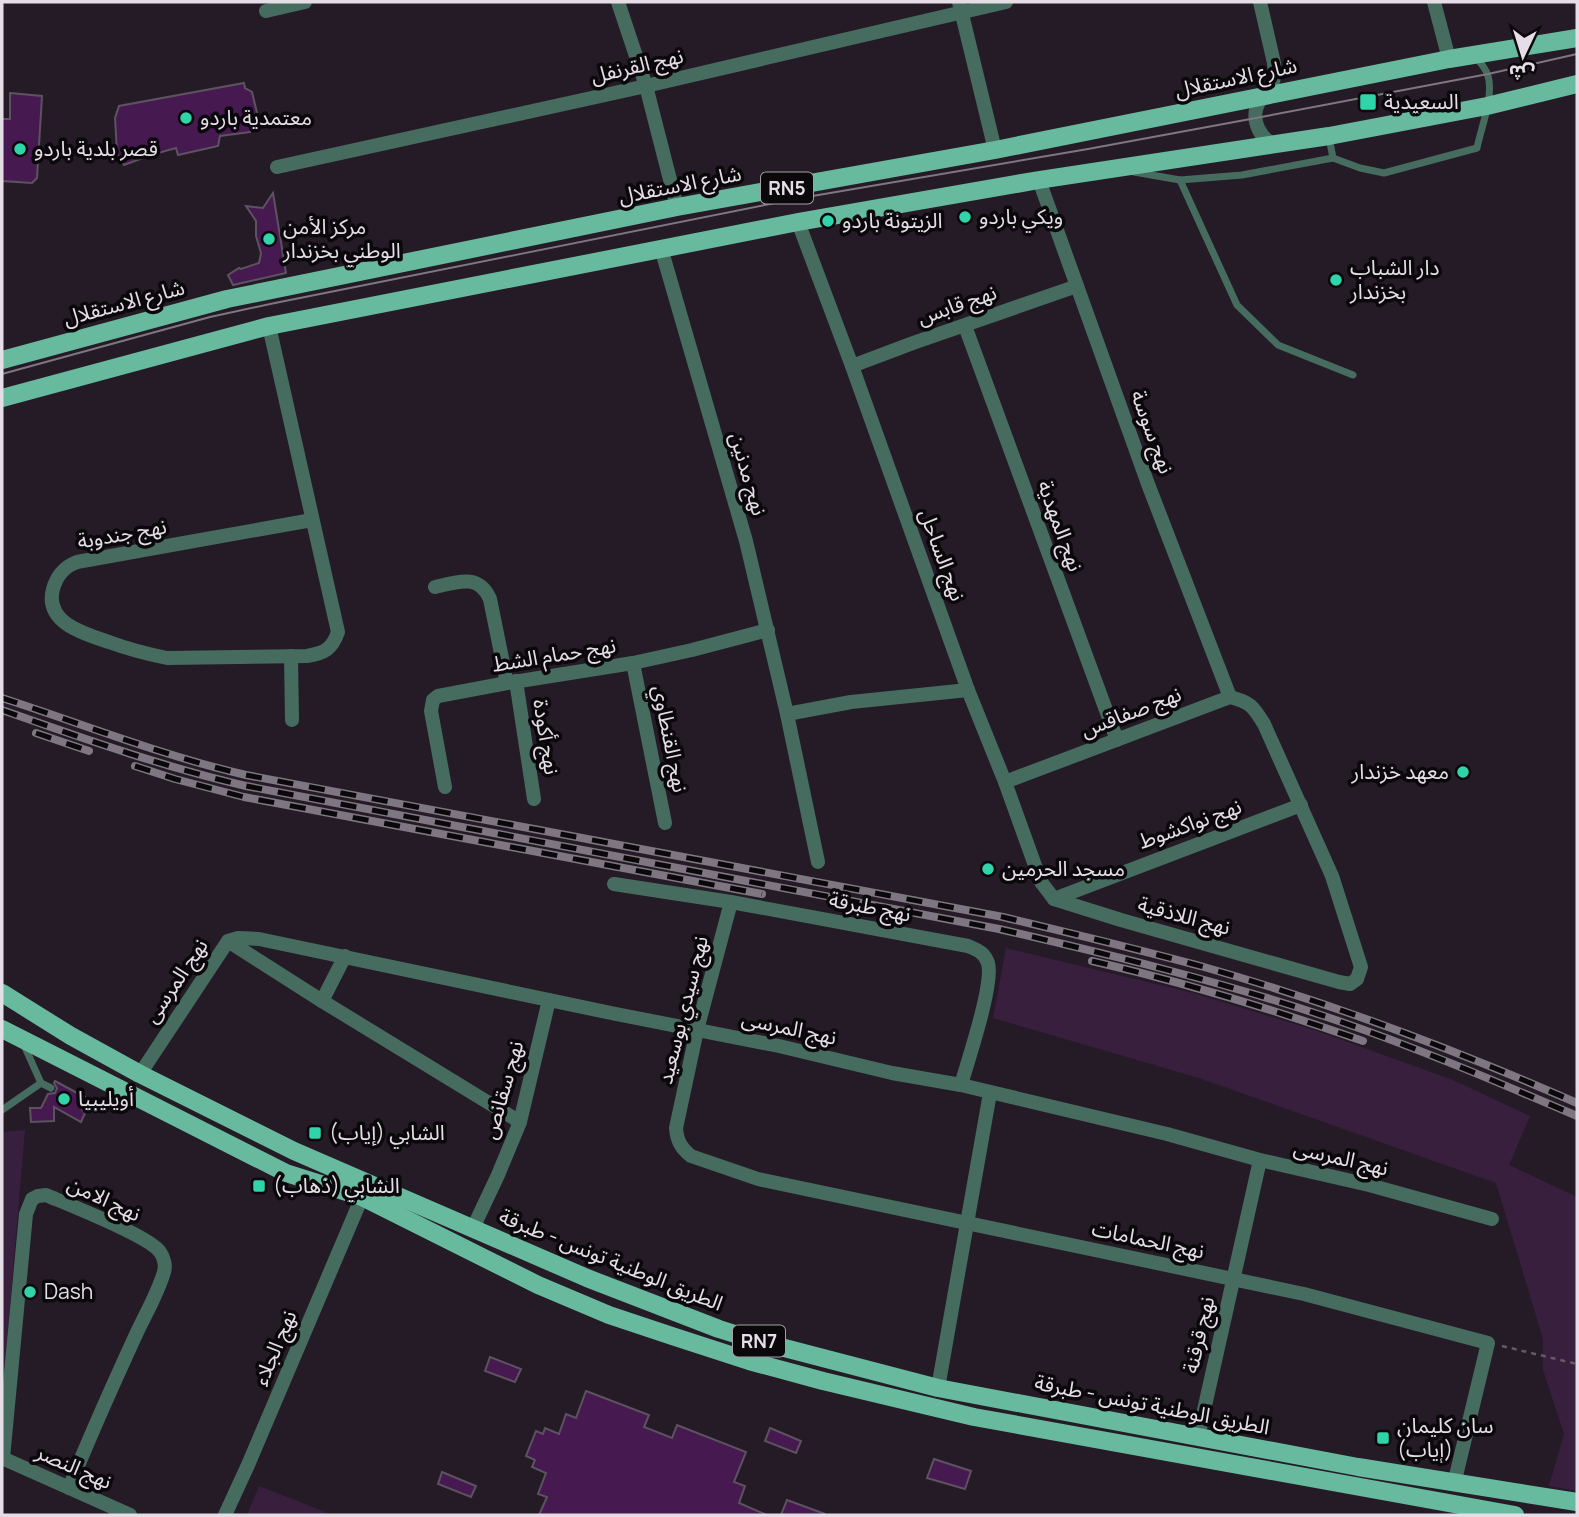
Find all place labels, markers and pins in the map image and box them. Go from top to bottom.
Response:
place label: السعيدية [1384,87,1459,115]
marker: السعيدية [1358,92,1378,112]
place label: معتمدية باردو [200,103,312,131]
marker: معتمدية باردو [178,110,194,126]
place label: قصر بلدية باردو [34,134,158,162]
marker: قصر بلدية باردو [12,141,28,157]
place label: ويكي باردو [979,202,1063,233]
place label: الزيتونة باردو [842,206,942,234]
marker: ويكي باردو [957,209,973,225]
place label: مركز الأمن الوطني بخزندار [282,212,401,267]
marker: الزيتونة باردو [820,213,836,229]
marker: مركز الأمن الوطني بخزندار [261,231,277,247]
place label: دار الشباب بخزندار [1349,253,1439,305]
marker: دار الشباب بخزندار [1328,272,1344,288]
place label: معهد خزندار [1350,757,1449,785]
marker: معهد خزندار [1455,764,1471,780]
place label: مسجد الحرمين [1002,854,1125,882]
marker: مسجد الحرمين [980,861,996,877]
place label: أويليبيا [78,1084,134,1112]
marker: أويليبيا [56,1091,72,1107]
place label: الشابي (إياب) [329,1118,445,1149]
marker: الشابي (إياب) [307,1125,323,1141]
place label: الشابي (ذهاب) [273,1171,400,1202]
marker: الشابي (ذهاب) [251,1178,267,1194]
place label: Dash [44,1277,93,1305]
marker: Dash [22,1284,38,1300]
place label: سان كليمان (إياب) [1397,1411,1494,1463]
marker: سان كليمان (إياب) [1375,1430,1391,1446]

